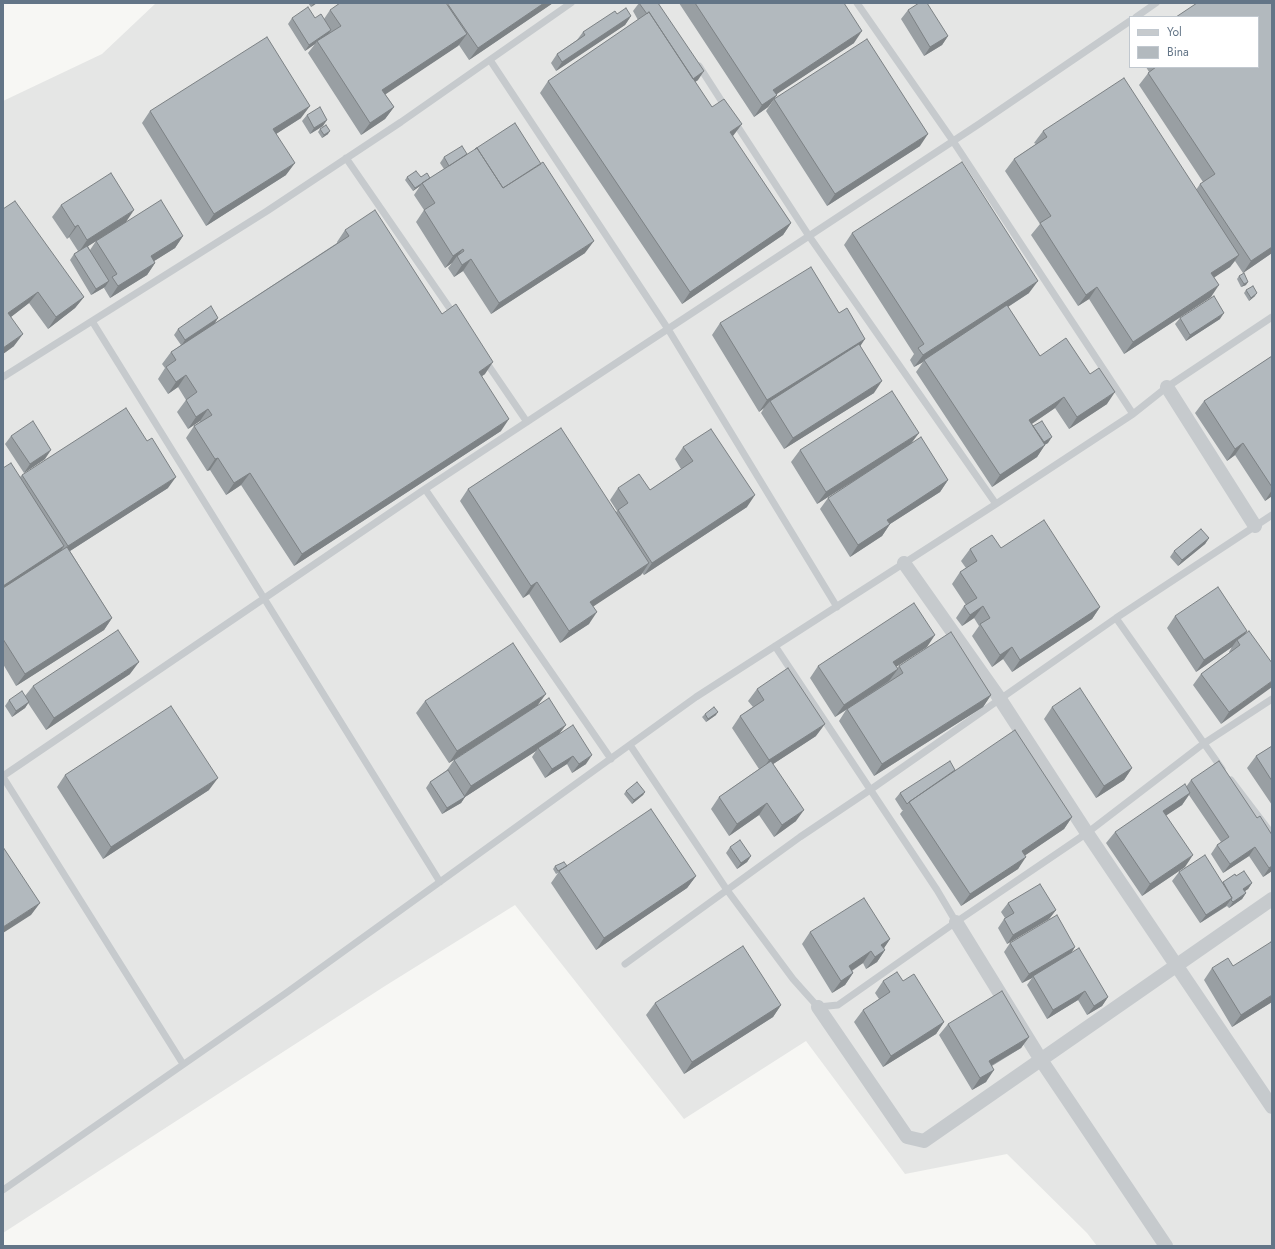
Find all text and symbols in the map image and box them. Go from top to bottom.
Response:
legend [1129,16,1259,68]
text: Yol [1167,23,1182,41]
text: Bina [1167,43,1189,61]

